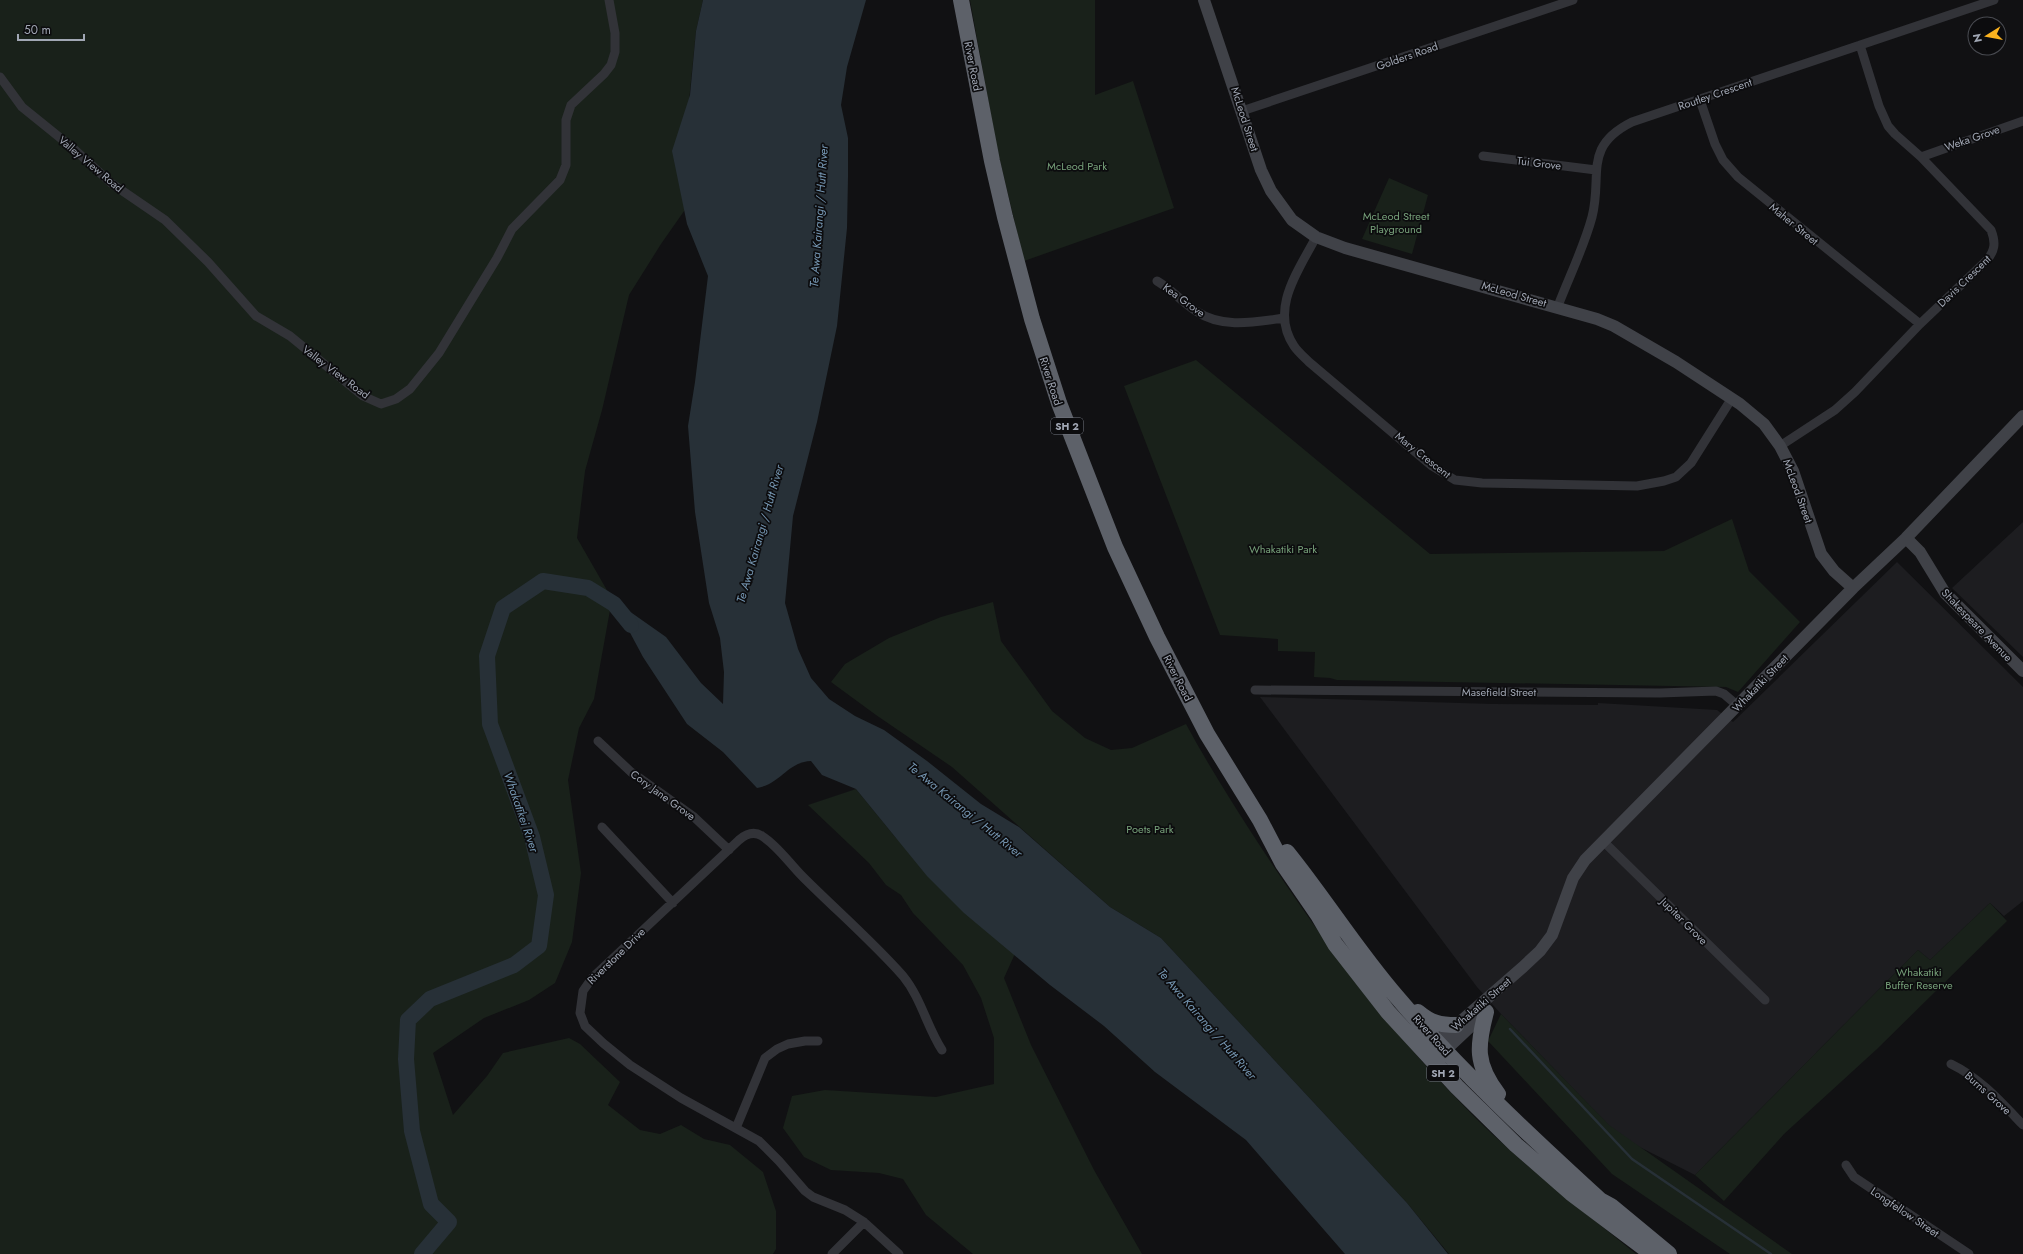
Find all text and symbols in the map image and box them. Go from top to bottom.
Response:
scale bar [18,16,84,42]
north arrow [1967,16,2007,56]
text: 50 m [24,21,51,39]
text: N [1968,32,1986,44]
street label: Golders Road [1374,38,1440,74]
street label: River Road [960,40,986,92]
street label: Routley Crescent [1676,74,1754,114]
street label: McLeod Street [1227,85,1263,153]
street label: Weka Grove [1942,121,2002,155]
street label: Valley View Road [55,132,127,196]
water label: Te Awa Kairangi / Hutt River [805,143,833,288]
street label: Tui Grove [1516,152,1562,174]
park label: McLeod Park [1047,158,1107,174]
street label: Maher Street [1766,199,1822,249]
park label: McLeod Street Playground [1363,208,1430,237]
street label: Davis Crescent [1934,251,1995,311]
street label: McLeod Street [1480,277,1549,311]
street label: Kea Grove [1160,279,1209,321]
street label: Valley View Road [299,341,373,403]
street label: River Road [1036,355,1066,407]
road number: SH 2 [1051,418,1083,434]
street label: Mary Crescent [1392,428,1455,482]
street label: McLeod Street [1779,457,1817,525]
water label: Te Awa Kairangi / Hutt River [732,462,789,605]
park label: Whakatiki Park [1249,541,1317,557]
street label: Shakespeare Avenue [1938,585,2016,665]
street label: Whakatiki Street [1728,650,1792,715]
street label: River Road [1159,652,1197,704]
street label: Masefield Street [1462,684,1537,700]
water label: Te Awa Kairangi / Hutt River [904,758,1027,863]
street label: Cory Jane Grove [627,766,699,824]
water label: Whakatīkei River [499,769,543,856]
park label: Poets Park [1126,821,1174,837]
street label: Jupiter Grove [1655,892,1712,949]
street label: Riverstone Drive [583,924,649,988]
water label: Te Awa Kairangi / Hutt River [1153,964,1261,1085]
park label: Whakatiki Buffer Reserve [1885,964,1953,993]
street label: Whakatiki Street [1448,973,1515,1035]
street label: River Road [1409,1011,1455,1059]
road number: SH 2 [1427,1065,1459,1081]
street label: Burns Grove [1961,1068,2015,1118]
street label: Longfellow Street [1867,1183,1943,1241]

